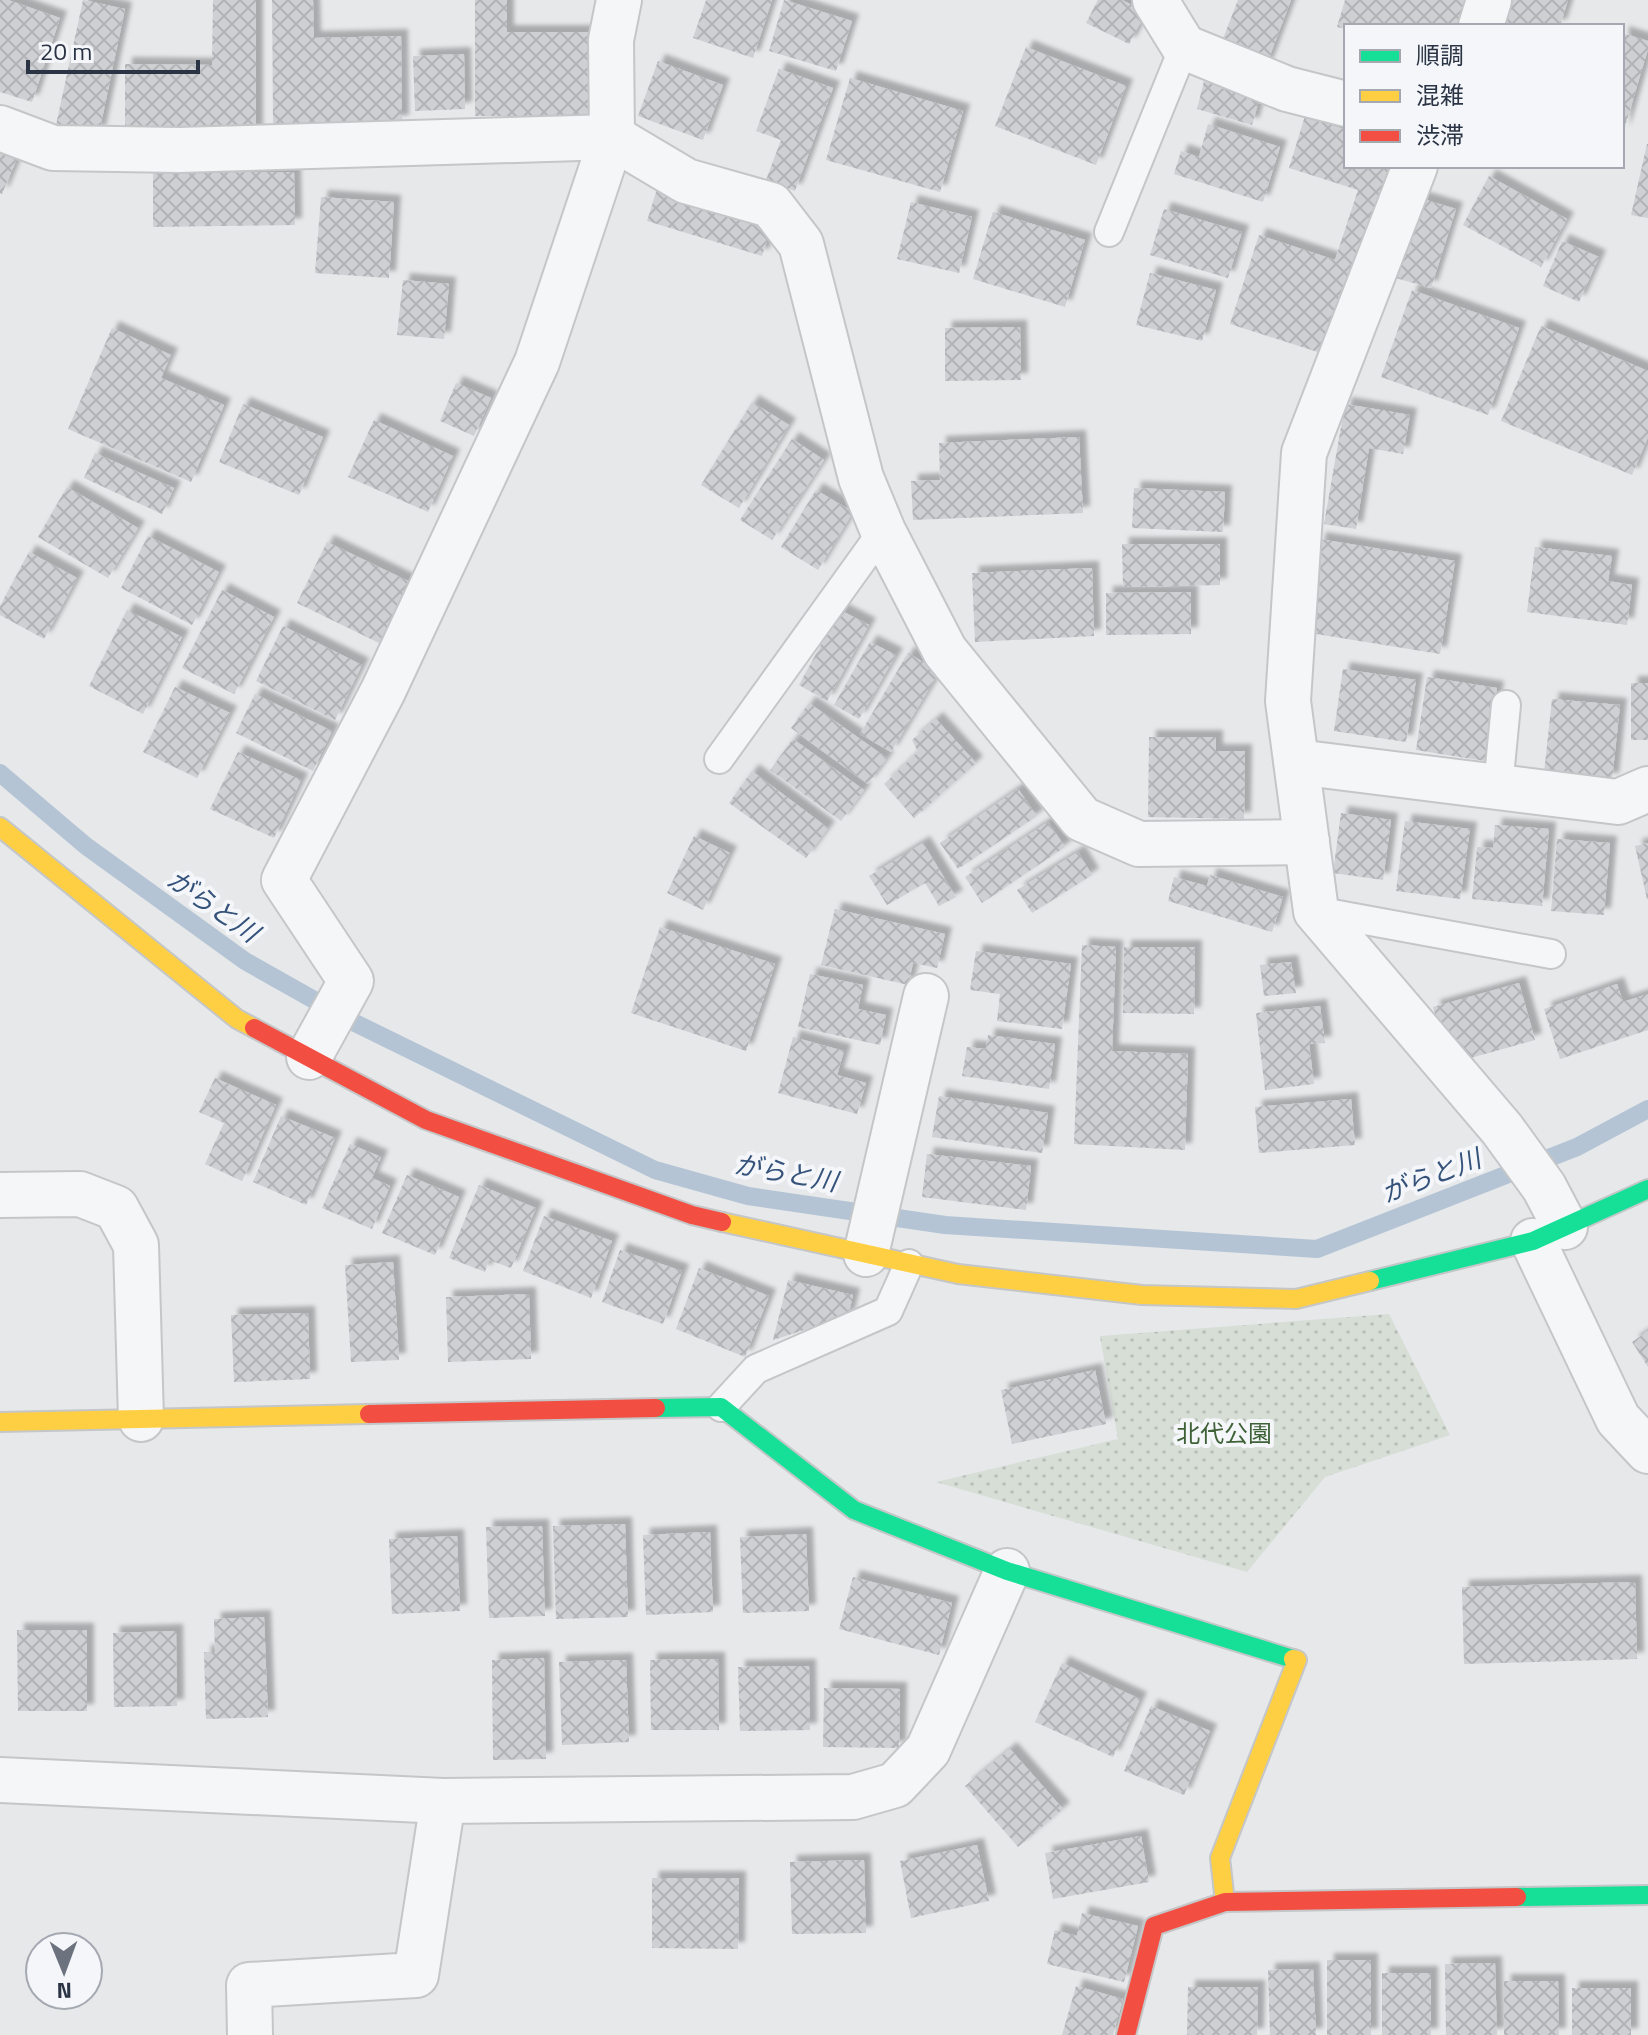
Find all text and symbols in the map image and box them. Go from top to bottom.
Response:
scale bar [28,24,198,74]
legend [1344,24,1624,168]
text: 20 m [40,33,92,69]
text: 順調 [1416,37,1464,73]
text: 混雑 [1416,77,1464,113]
text: 渋滞 [1416,117,1464,153]
water label: がらと川 [159,860,270,953]
water label: がらと川 [1375,1138,1489,1212]
water label: がらと川 [731,1144,844,1201]
park label: 北代公園 [1176,1415,1272,1451]
north arrow [24,1931,104,2011]
text: N [56,1974,72,2008]

